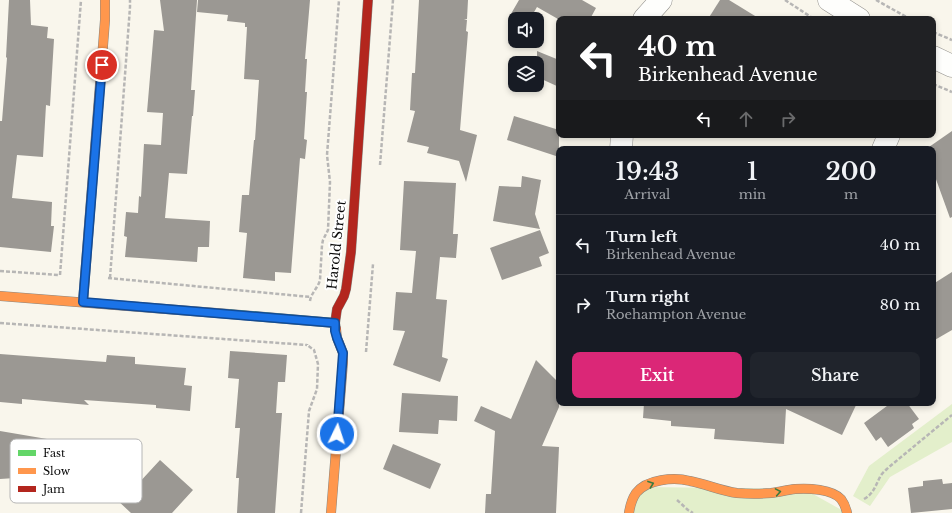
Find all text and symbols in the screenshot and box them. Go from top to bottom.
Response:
map controls [508,12,544,92]
button: sound [508,12,544,48]
text: 40 m [638,29,716,64]
icon: left [572,32,624,84]
pin [85,48,119,82]
icon: arrive [91,54,113,76]
button: layers [508,56,544,92]
text: Birkenhead Avenue [638,64,817,86]
icon: left [693,108,715,130]
icon: ahead [735,108,757,130]
icon: right [777,108,799,130]
text: 19:43 [615,157,679,186]
text: 1 [747,157,758,186]
text: 200 [826,157,876,186]
text: Arrival [624,186,670,203]
text: min [739,186,766,203]
text: m [844,186,858,203]
street label: Harold Street [323,200,350,291]
text: Turn left [606,227,677,246]
icon: left [572,234,594,256]
text: 40 m [880,235,920,254]
text: Birkenhead Avenue [606,246,736,263]
text: Turn right [606,287,689,306]
icon: right [572,294,594,316]
text: 80 m [880,295,920,314]
text: Roehampton Avenue [606,306,746,323]
button: Exit [572,352,742,398]
button: Share [750,352,920,398]
position arrow [316,413,358,455]
legend [10,439,142,503]
text: Fast [43,446,66,460]
text: Slow [43,464,71,478]
one-way arrow [648,481,655,489]
text: Jam [41,482,65,496]
one-way arrow [775,488,781,496]

